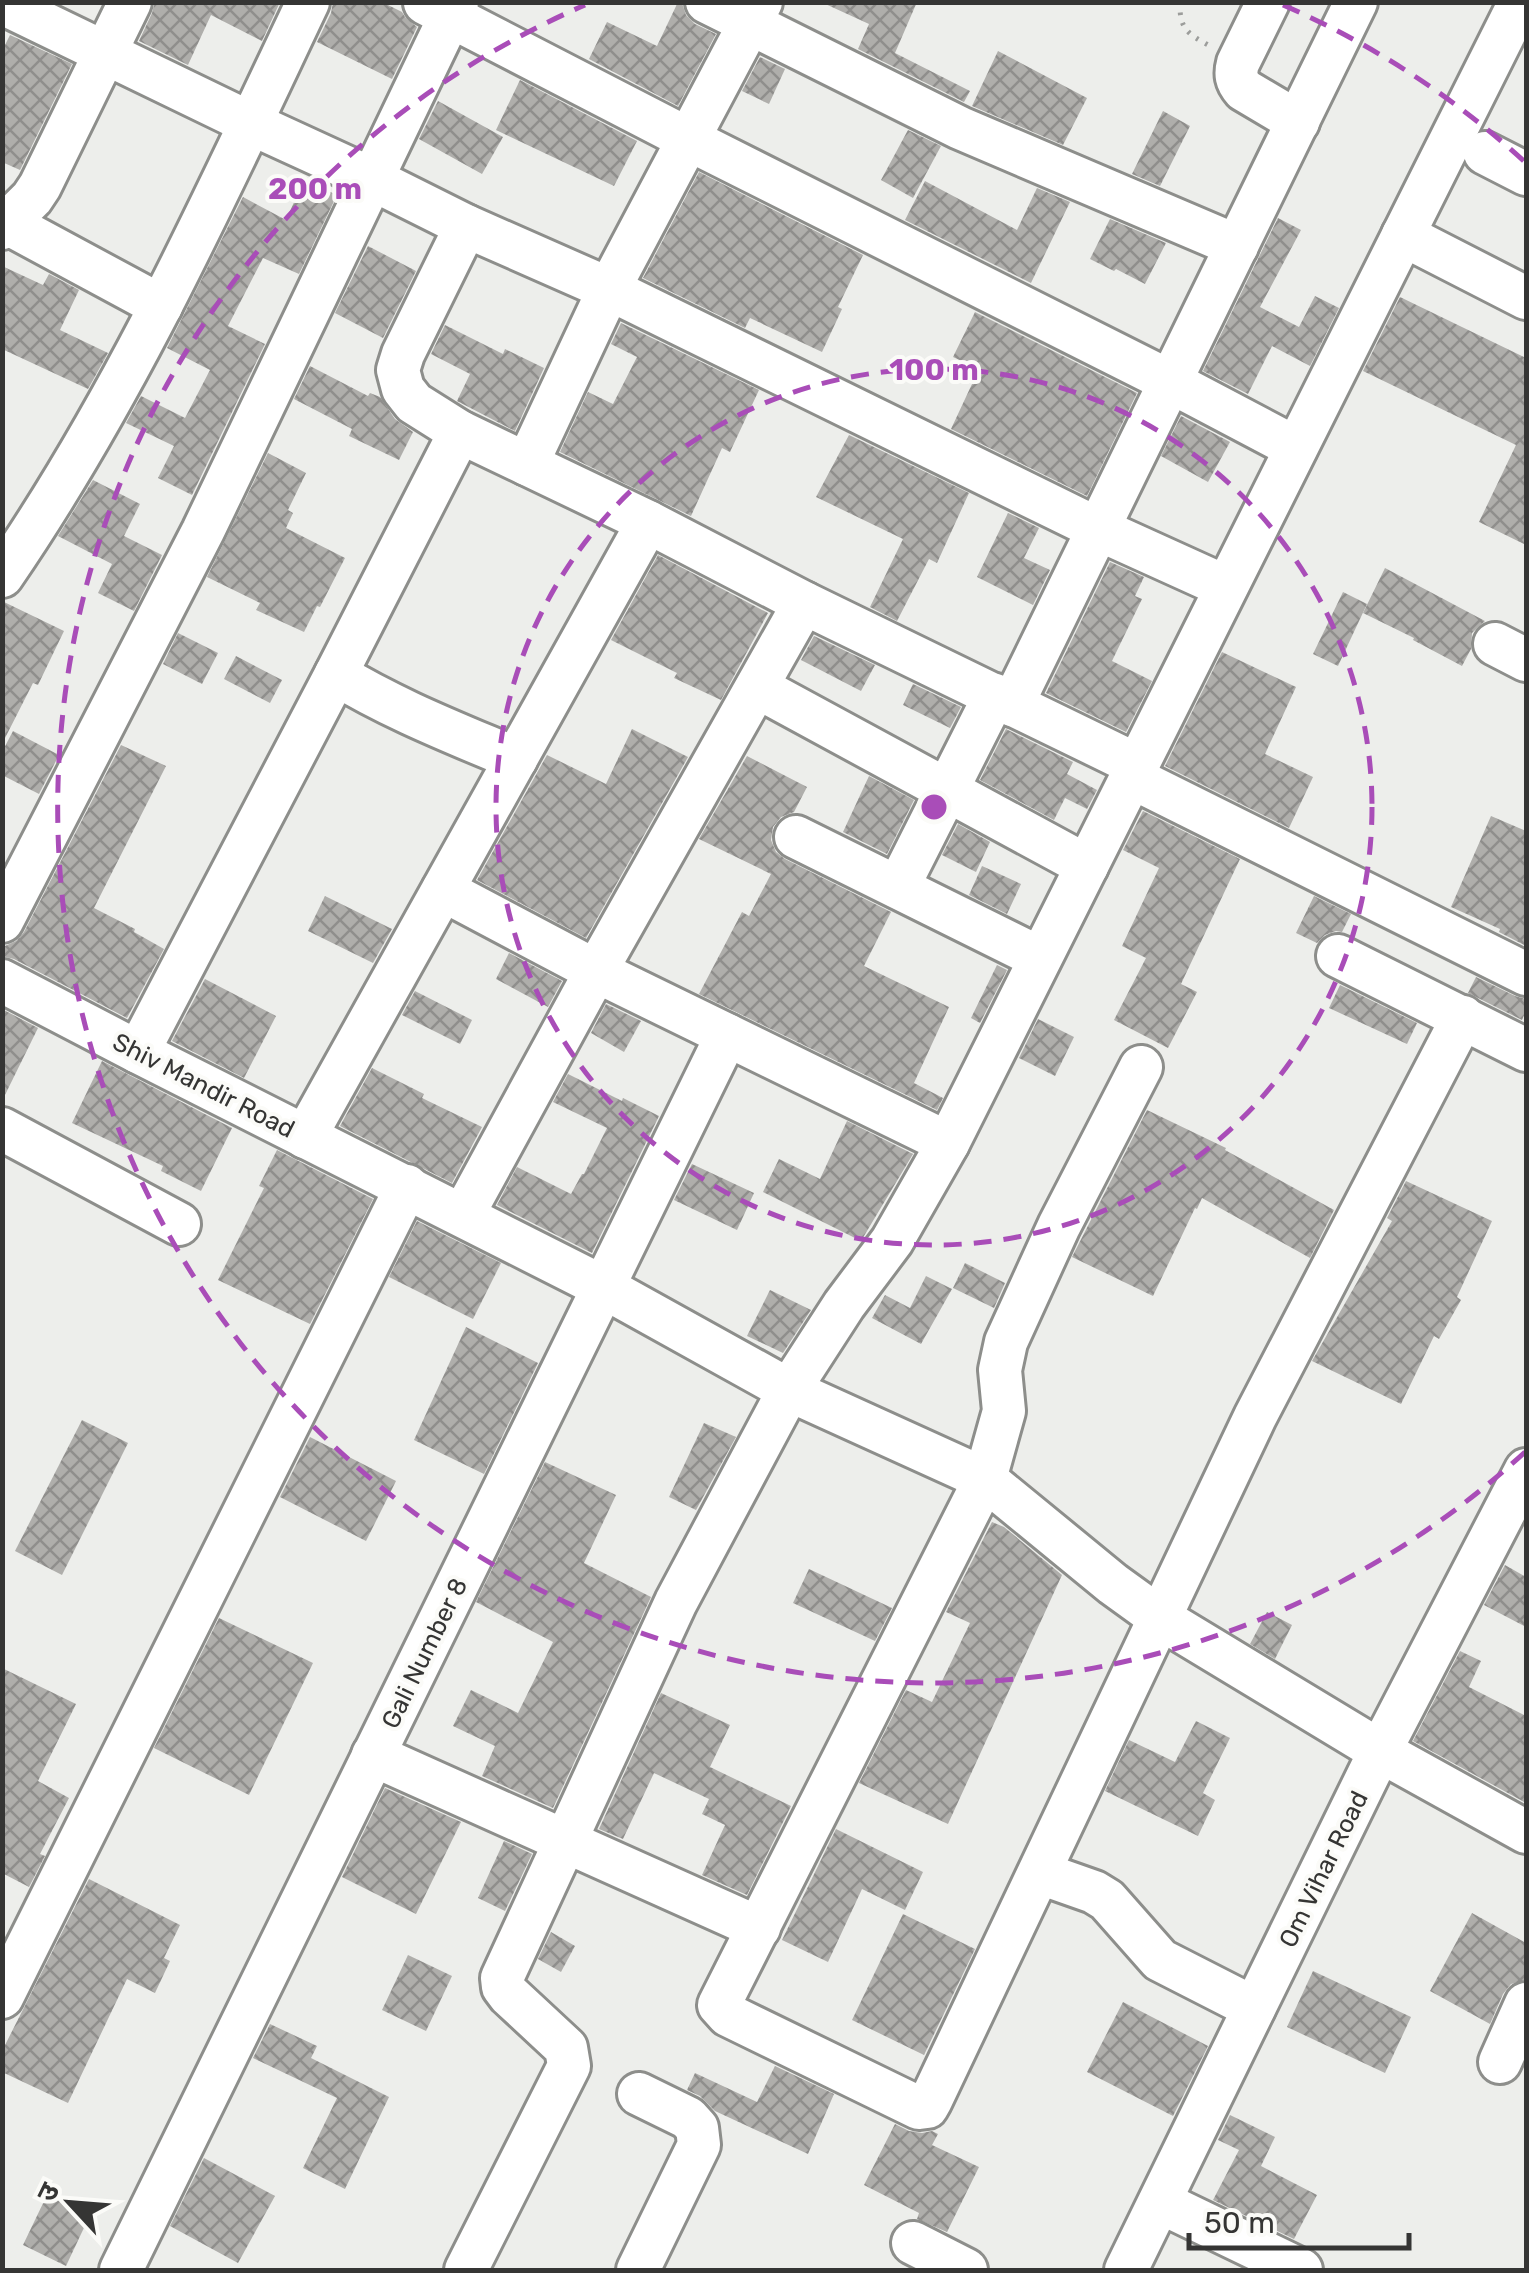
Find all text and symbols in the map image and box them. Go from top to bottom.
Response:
text: 200 m [268,171,362,207]
text: 100 m [889,352,979,388]
centre of rings [916,789,952,825]
street label: Shiv Mandir Road [108,1027,300,1144]
street label: Gali Number 8 [376,1573,473,1733]
street label: Om Vihar Road [1273,1786,1374,1952]
north arrow [20,2153,120,2253]
text: उ [30,2177,67,2207]
scale bar [1189,2188,1409,2250]
text: 50 m [1204,2205,1275,2241]

